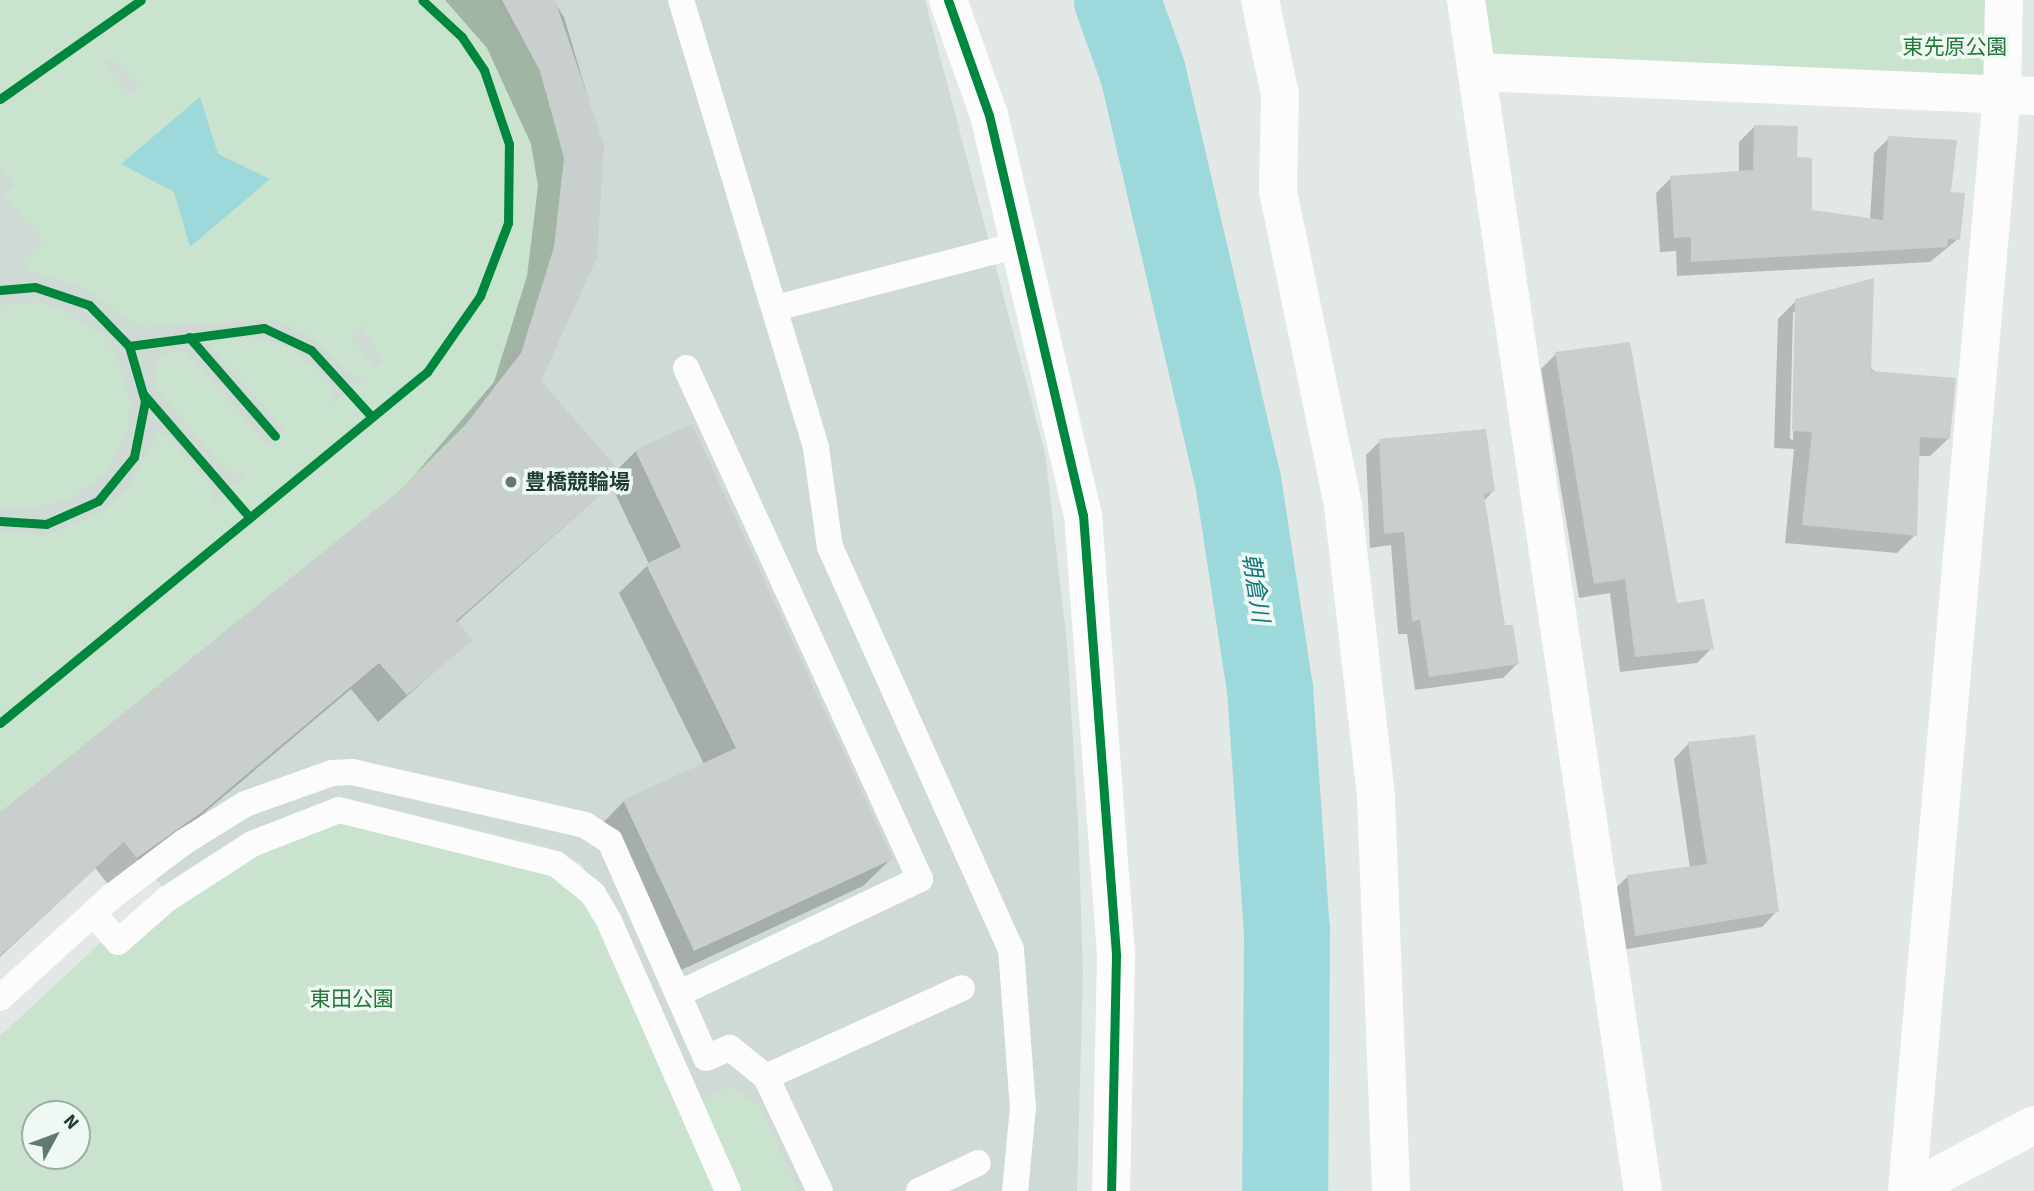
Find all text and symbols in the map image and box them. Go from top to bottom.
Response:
park label: 東先原公園 [1903,34,2007,60]
place label: 豊橋競輪場 [525,469,630,495]
marker: 豊橋競輪場 [503,474,519,490]
water label: 朝倉川 [1236,552,1274,624]
park label: 東田公園 [310,986,394,1012]
north arrow [21,1100,91,1170]
text: N [56,1109,85,1136]

